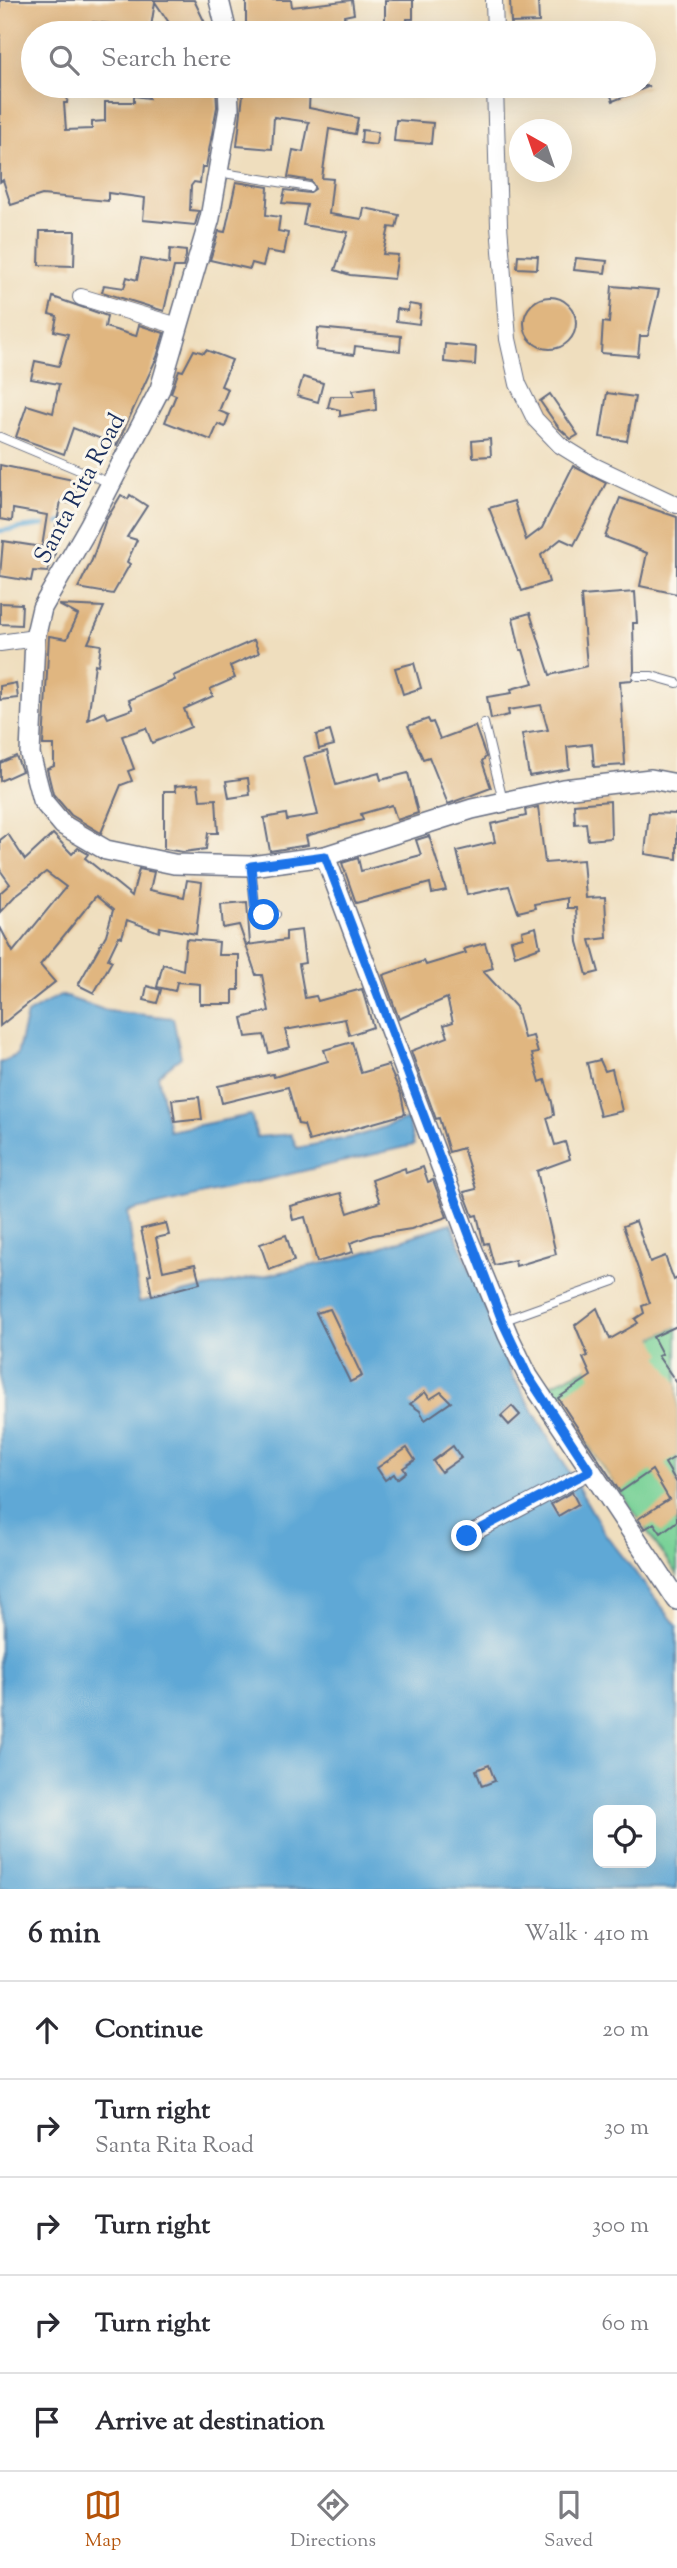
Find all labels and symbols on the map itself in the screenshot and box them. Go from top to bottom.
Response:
north arrow [509,119,572,182]
street label: Santa Rita Road [27,407,135,570]
route start [248,899,279,930]
route end [451,1520,482,1551]

